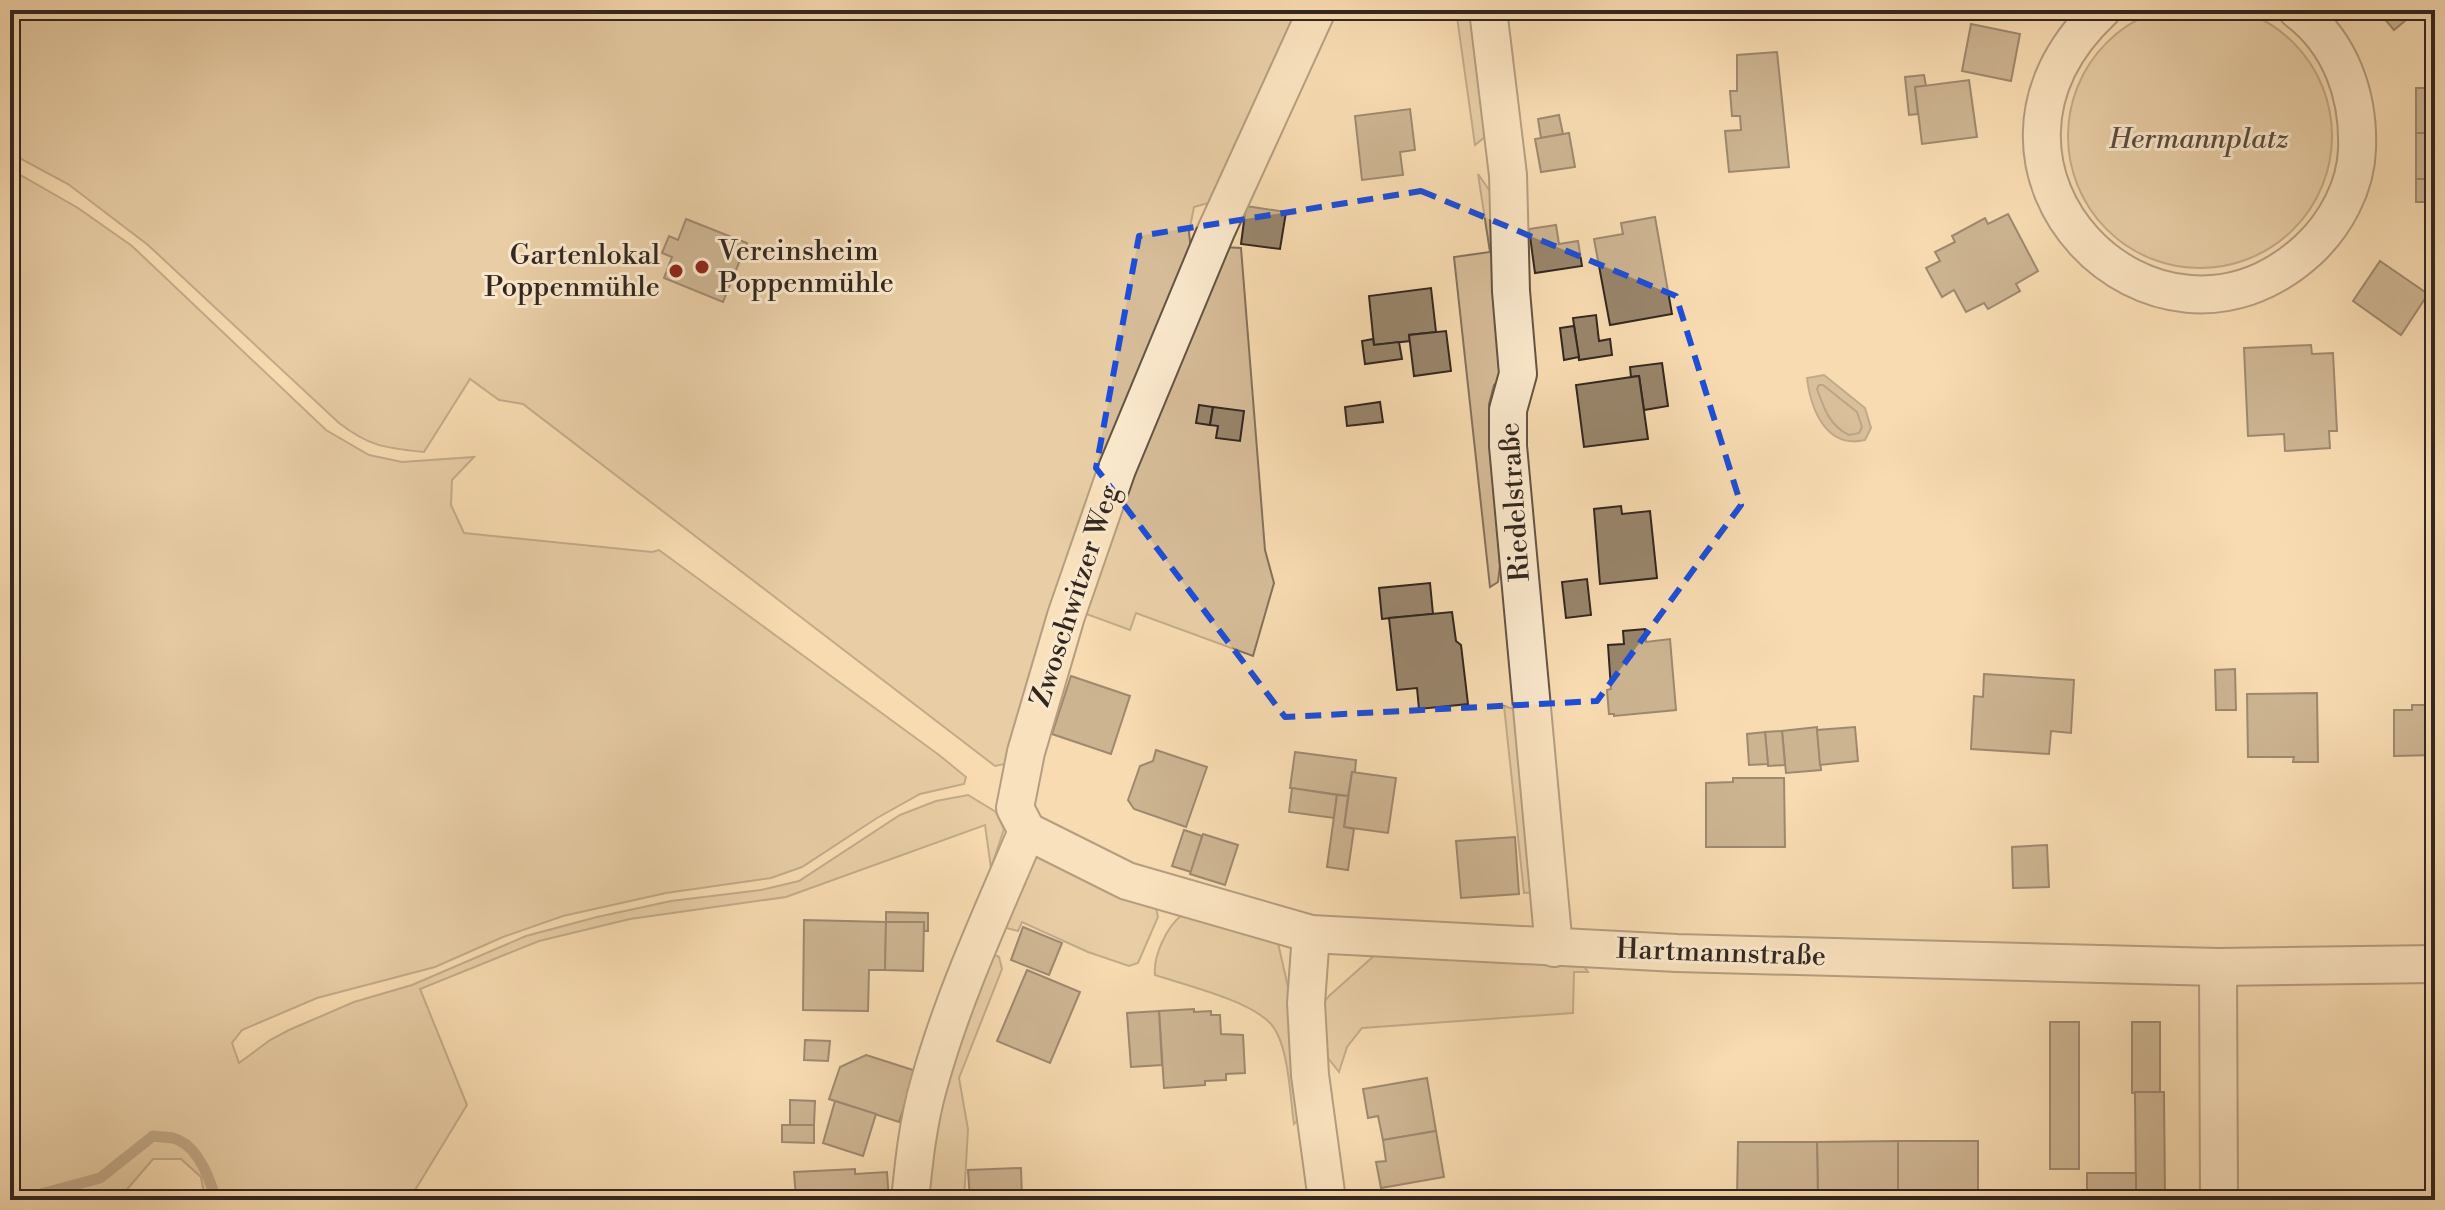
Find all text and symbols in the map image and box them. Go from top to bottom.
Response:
park label: Hermannplatz [2108,122,2289,157]
place label: Vereinsheim Poppenmühle [717,234,894,301]
place label: Gartenlokal Poppenmühle [484,238,660,305]
marker: Vereinsheim Poppenmühle [693,258,711,276]
marker: Gartenlokal Poppenmühle [667,262,685,280]
street label: Riedelstraße [1492,421,1538,583]
street label: Zwoschwitzer Weg [1023,480,1127,711]
street label: Hartmannstraße [1616,932,1826,974]

